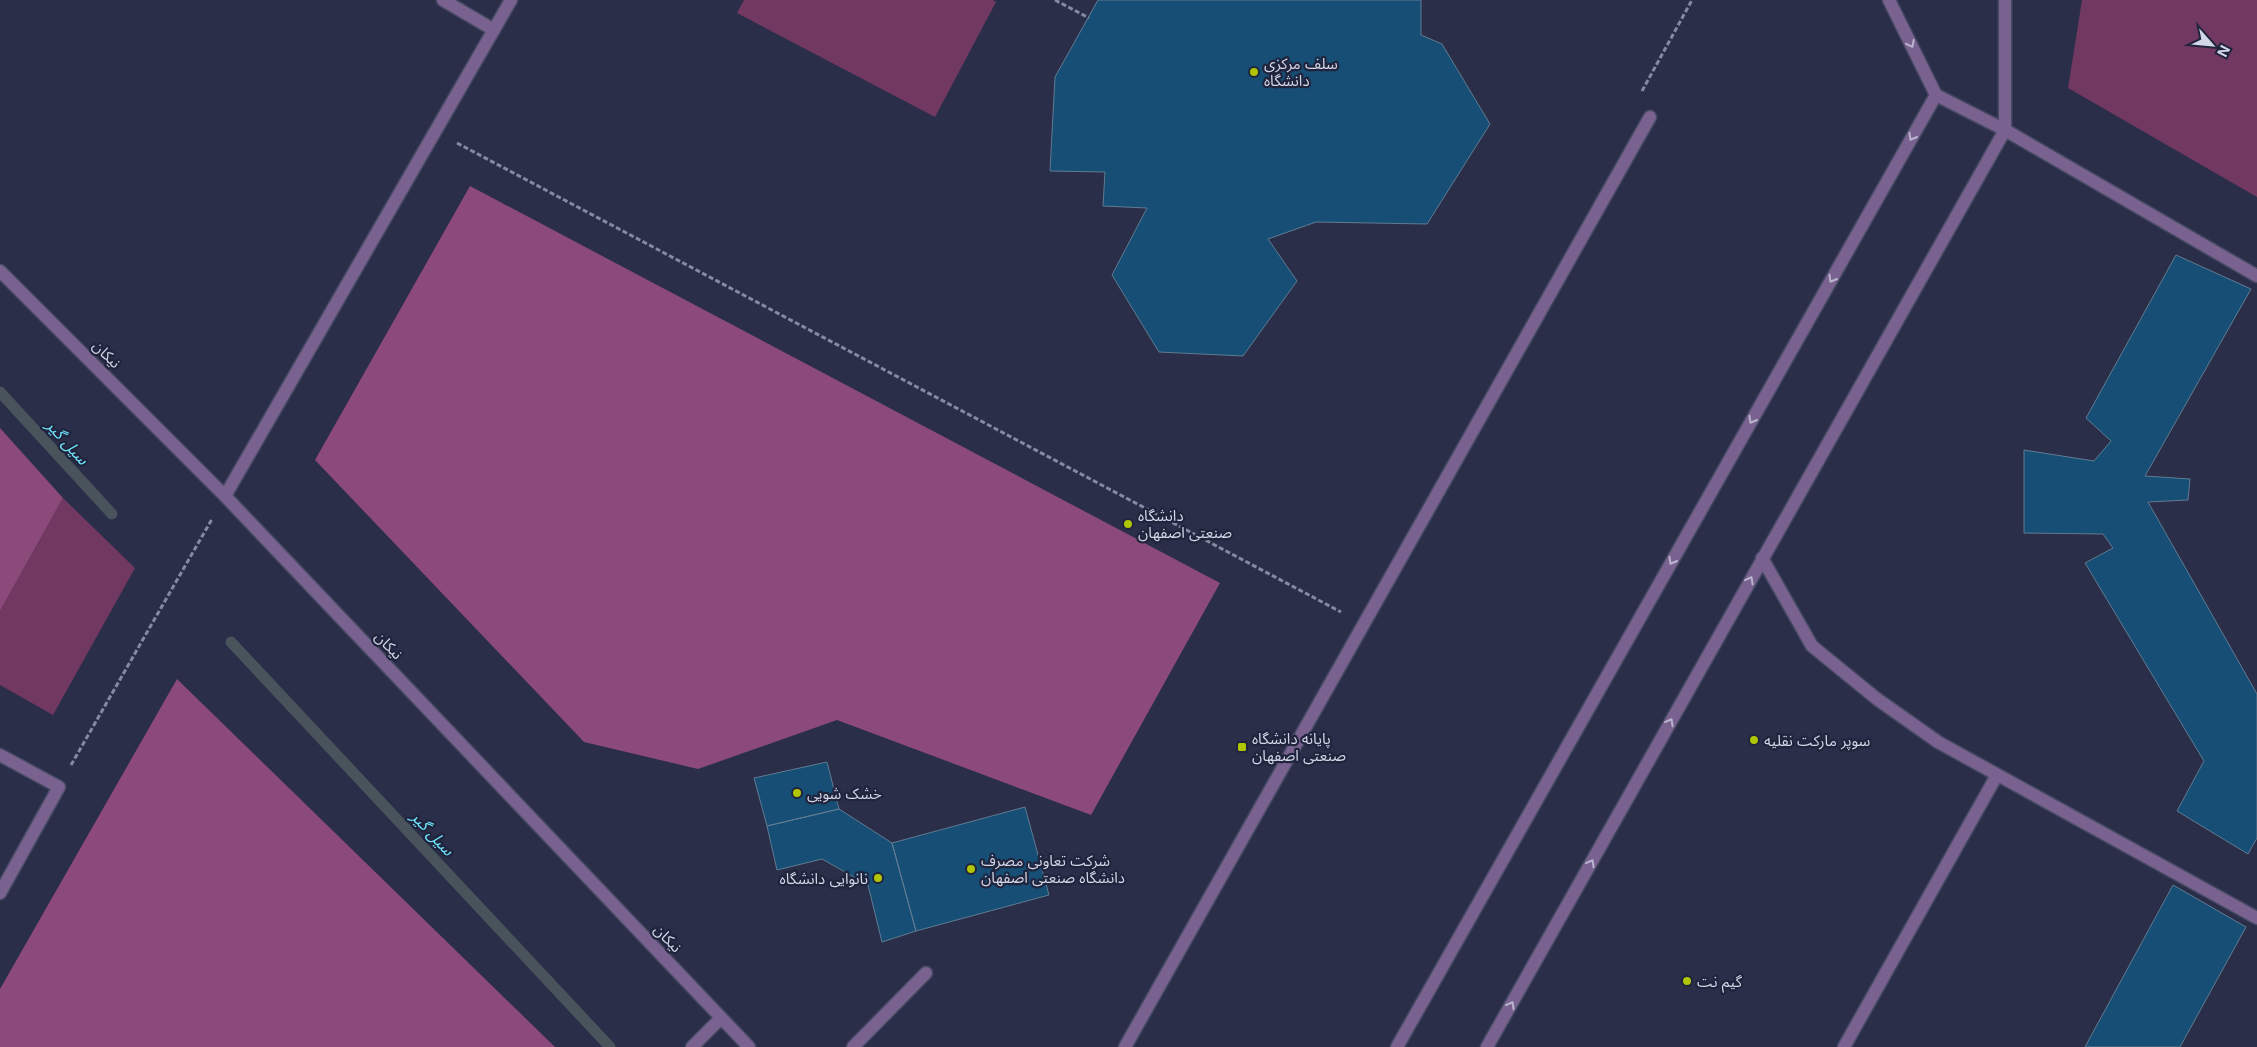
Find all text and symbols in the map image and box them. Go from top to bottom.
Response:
north arrow [2187,20,2237,70]
one-way arrow [1904,38,1914,47]
text: N [2214,43,2234,60]
place label: سلف مرکزی دانشگاه [1264,54,1338,90]
marker: سلف مرکزی دانشگاه [1248,66,1260,78]
one-way arrow [1908,132,1918,141]
one-way arrow [1828,273,1838,282]
street label: نیکان [89,336,125,372]
water label: سیل گیر [41,414,94,469]
one-way arrow [1748,415,1758,424]
place label: دانشگاه صنعتی اصفهان [1138,506,1232,542]
marker: دانشگاه صنعتی اصفهان [1122,518,1134,530]
one-way arrow [1668,556,1678,565]
one-way arrow [1744,576,1754,585]
street label: نیکان [371,627,407,663]
one-way arrow [1664,718,1674,727]
place label: پایانه دانشگاه صنعتی اصفهان [1252,729,1346,765]
place label: سوپر مارکت نقلیه [1764,731,1871,751]
marker: سوپر مارکت نقلیه [1748,734,1760,746]
marker: پایانه دانشگاه صنعتی اصفهان [1236,741,1248,753]
place label: خشک شویی [807,784,882,803]
marker: خشک شویی [791,787,803,799]
water label: سیل گیر [406,805,459,860]
place label: شرکت تعاونی مصرف دانشگاه صنعتی اصفهان [981,851,1125,887]
one-way arrow [1584,859,1594,868]
marker: شرکت تعاونی مصرف دانشگاه صنعتی اصفهان [965,863,977,875]
place label: نانوایی دانشگاه [780,869,868,888]
marker: نانوایی دانشگاه [872,872,884,884]
street label: نیکان [650,920,686,956]
place label: گیم نت [1697,972,1743,993]
marker: گیم نت [1681,975,1693,987]
one-way arrow [1504,1001,1514,1010]

